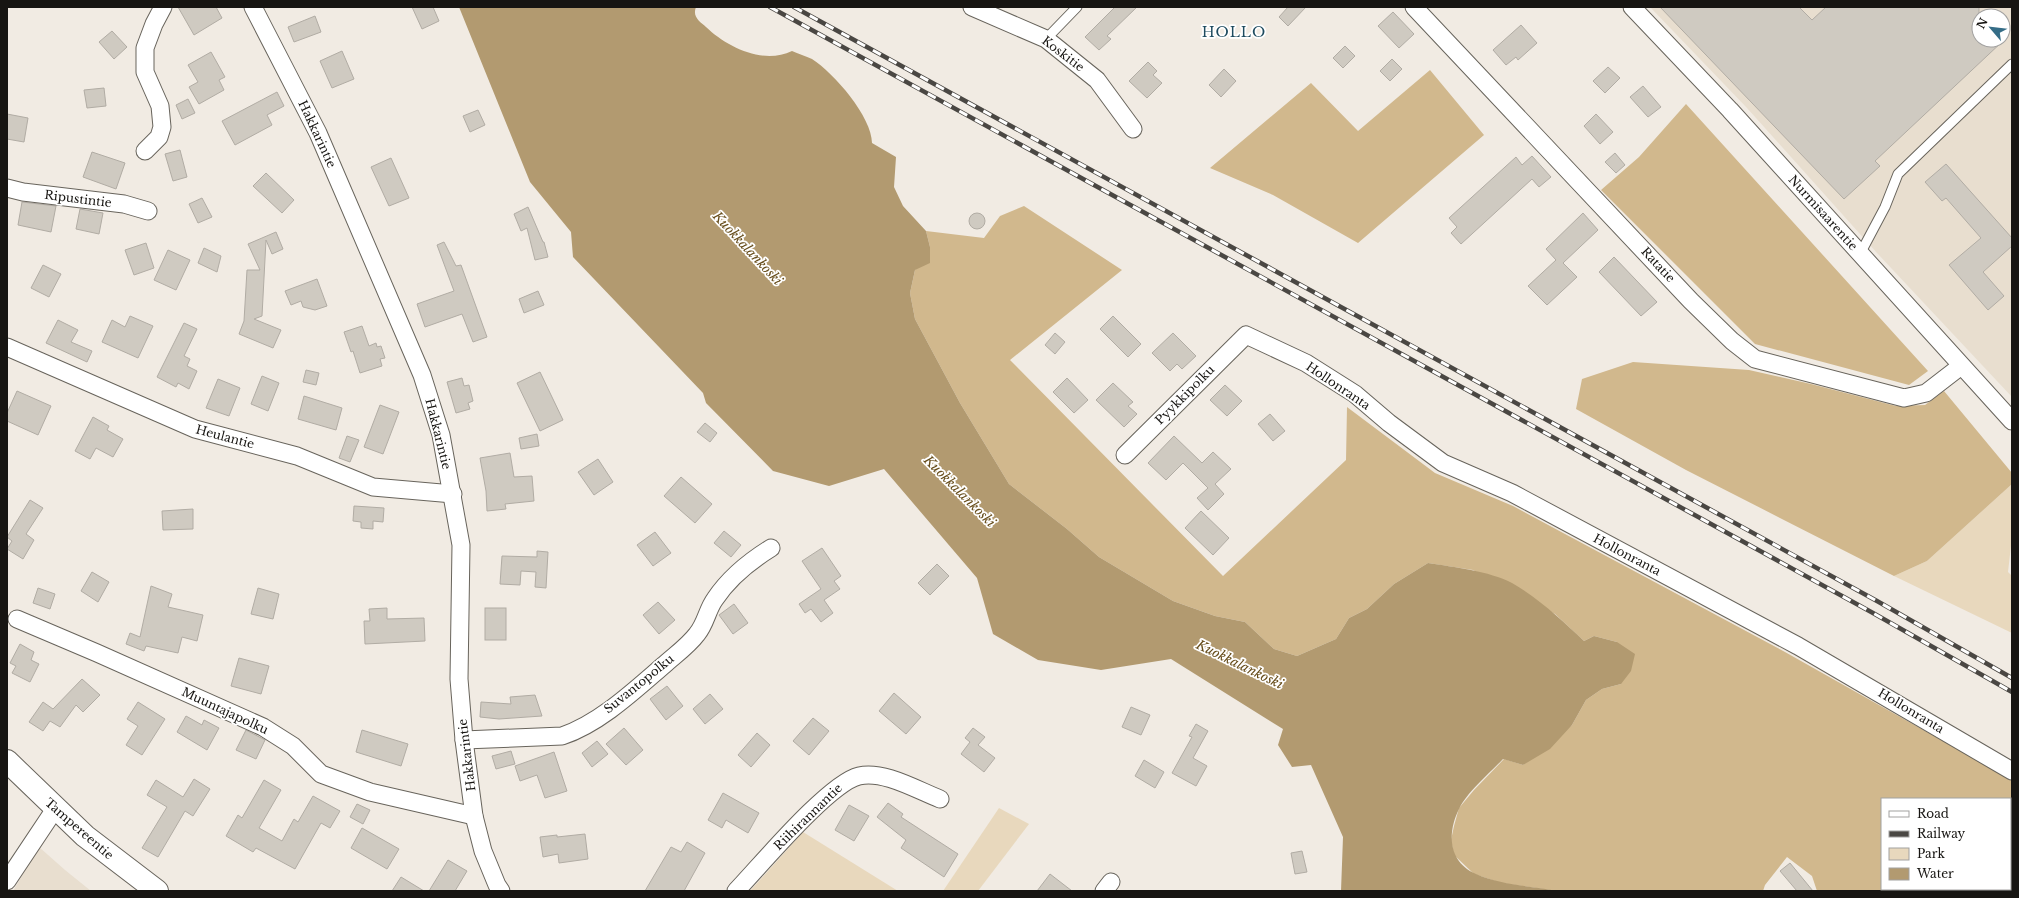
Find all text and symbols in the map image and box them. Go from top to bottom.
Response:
north arrow [1971,8,2011,48]
text: N [1974,15,1991,31]
district label: HOLLO [1202,23,1266,41]
street label: Koskitie [1039,33,1088,74]
street label: Hakkarintie [295,98,340,170]
street label: Nurmisaarentie [1786,172,1861,254]
street label: Ripustintie [44,187,113,210]
water label: Kuokkalankoski [708,207,786,289]
street label: Ratatie [1638,244,1679,286]
street label: Hollonranta [1303,359,1374,413]
street label: Pyykkipolku [1152,362,1217,427]
street label: Hakkarintie [422,397,455,471]
street label: Heulantie [194,422,256,452]
water label: Kuokkalankoski [919,451,999,531]
street label: Hollonranta [1591,530,1664,579]
water label: Kuokkalankoski [1193,636,1287,693]
street label: Suvantopolku [601,651,677,716]
street label: Muuntajapolku [179,684,271,737]
street label: Hollonranta [1876,685,1947,736]
street label: Hakkarintie [455,718,478,792]
street label: Riihirannantie [770,780,845,853]
street label: Tampereentie [42,795,117,863]
legend [1881,798,2011,890]
text: Road [1917,806,1949,821]
text: Railway [1917,826,1966,841]
text: Park [1917,846,1945,861]
text: Water [1916,866,1954,881]

